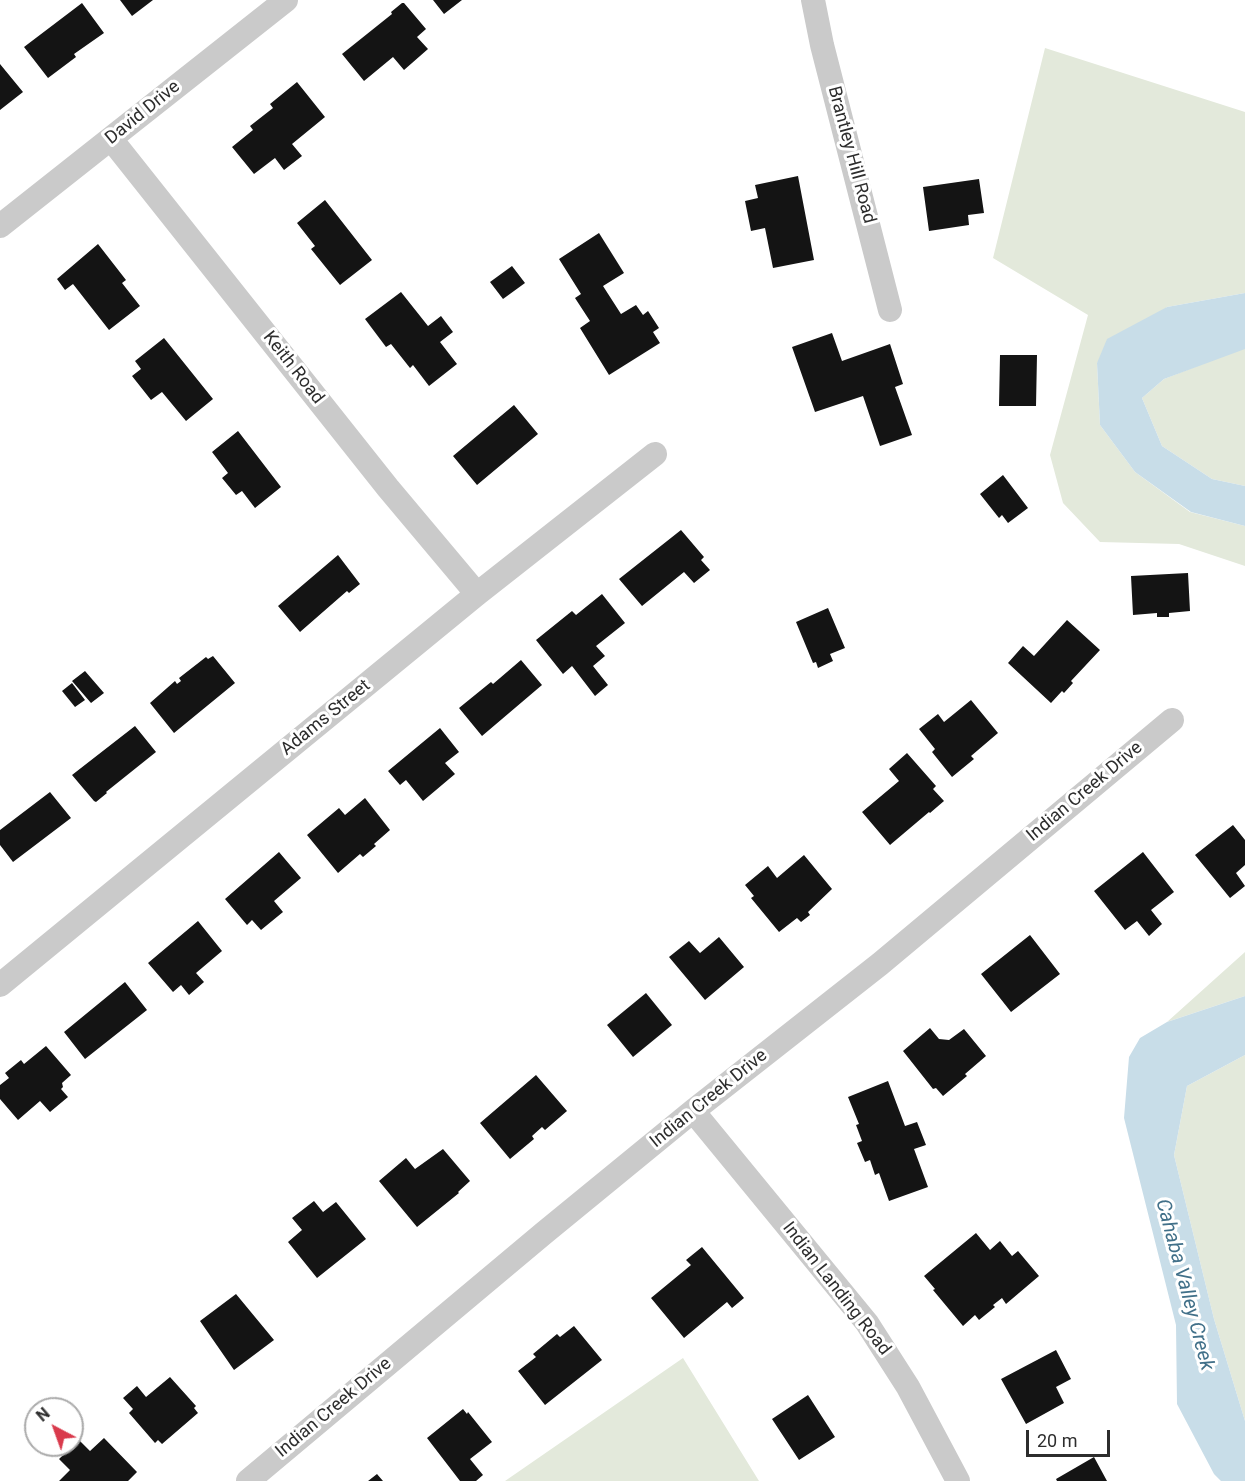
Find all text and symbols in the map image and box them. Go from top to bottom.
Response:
street label: David Drive [101,76,185,150]
street label: Brantley Hill Road [822,84,880,226]
street label: Keith Road [258,327,328,409]
street label: Adams Street [277,675,375,761]
street label: Indian Creek Drive [1023,737,1147,847]
street label: Indian Creek Drive [646,1045,772,1153]
water label: Cahaba Valley Creek [1150,1197,1218,1373]
street label: Indian Landing Road [777,1218,895,1360]
street label: Indian Creek Drive [272,1353,396,1463]
north arrow [24,1397,84,1457]
text: N [33,1404,54,1425]
scale bar [1029,1418,1113,1456]
text: 20 m [1037,1430,1077,1451]

